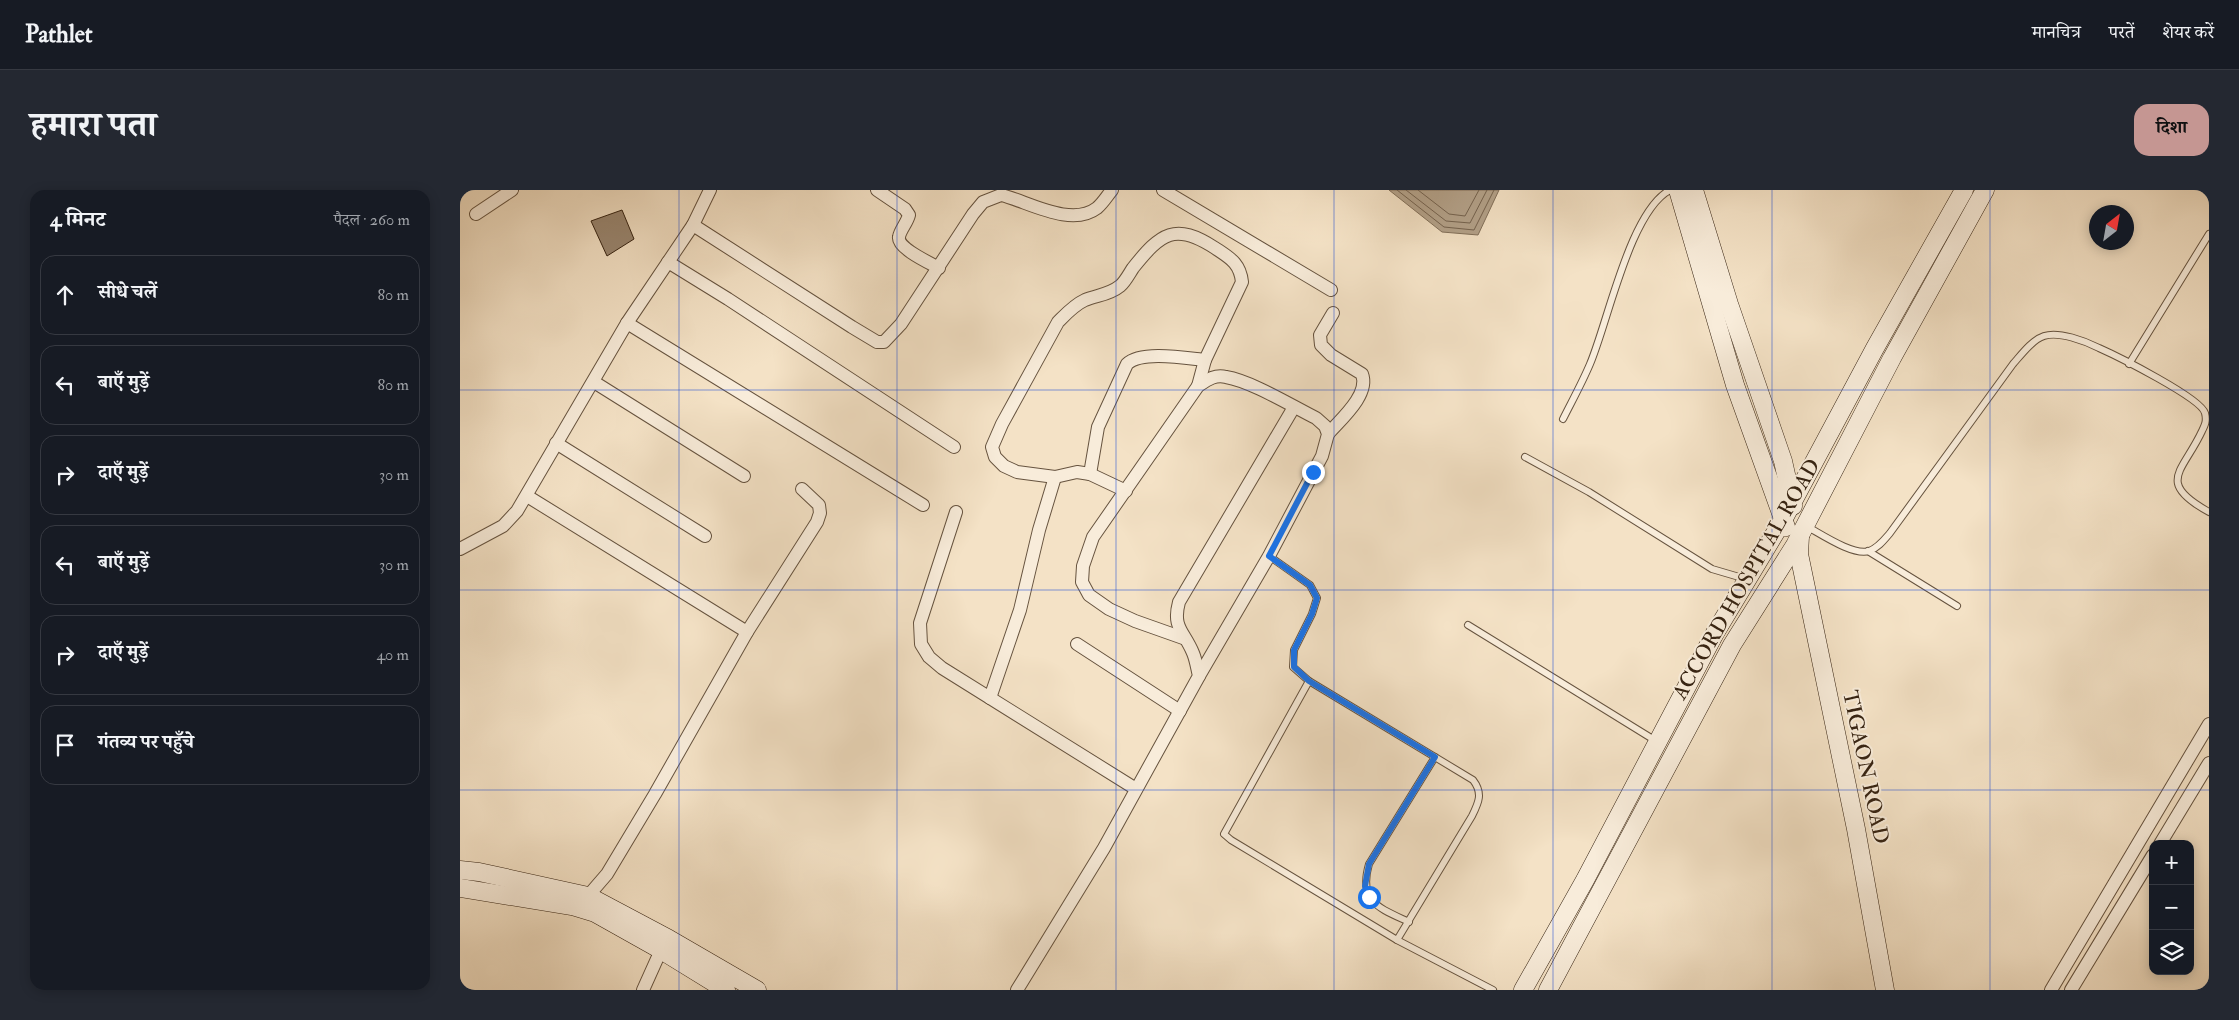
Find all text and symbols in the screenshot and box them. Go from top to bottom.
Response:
text: Pathlet [25,19,93,50]
text: मानचित्र [2032,21,2081,44]
text: परतें [2109,21,2135,44]
text: शेयर करें [2163,21,2214,44]
text: हमारा पता [30,103,156,147]
button: दिशा [2134,104,2209,156]
north arrow [2089,205,2134,250]
text: 4 मिनट [50,206,106,233]
text: पैदल · 260 m [334,210,410,230]
text: सीधे चलें [98,280,157,304]
icon: ahead [51,281,79,309]
text: 80 m [378,285,409,305]
text: बाएँ मुड़ें [98,370,149,394]
icon: left [51,371,79,399]
text: 80 m [378,375,409,395]
street label: ACCORD HOSPITAL ROAD [1666,454,1827,705]
text: दाएँ मुड़ें [98,460,149,484]
icon: right [51,461,79,489]
route end [1302,461,1325,484]
text: 30 m [379,465,409,485]
text: बाएँ मुड़ें [98,550,149,574]
icon: left [51,551,79,579]
text: 30 m [379,555,409,575]
text: दाएँ मुड़ें [98,640,149,664]
icon: right [51,641,79,669]
text: 40 m [376,645,409,665]
street label: TIGAON ROAD [1836,688,1895,846]
text: गंतव्य पर पहुँचे [98,730,194,754]
icon: arrive [51,731,79,759]
map controls [2149,840,2194,975]
button: + [2149,840,2194,885]
button: − [2149,885,2194,930]
route start [1358,886,1381,909]
button: layers [2149,930,2194,975]

